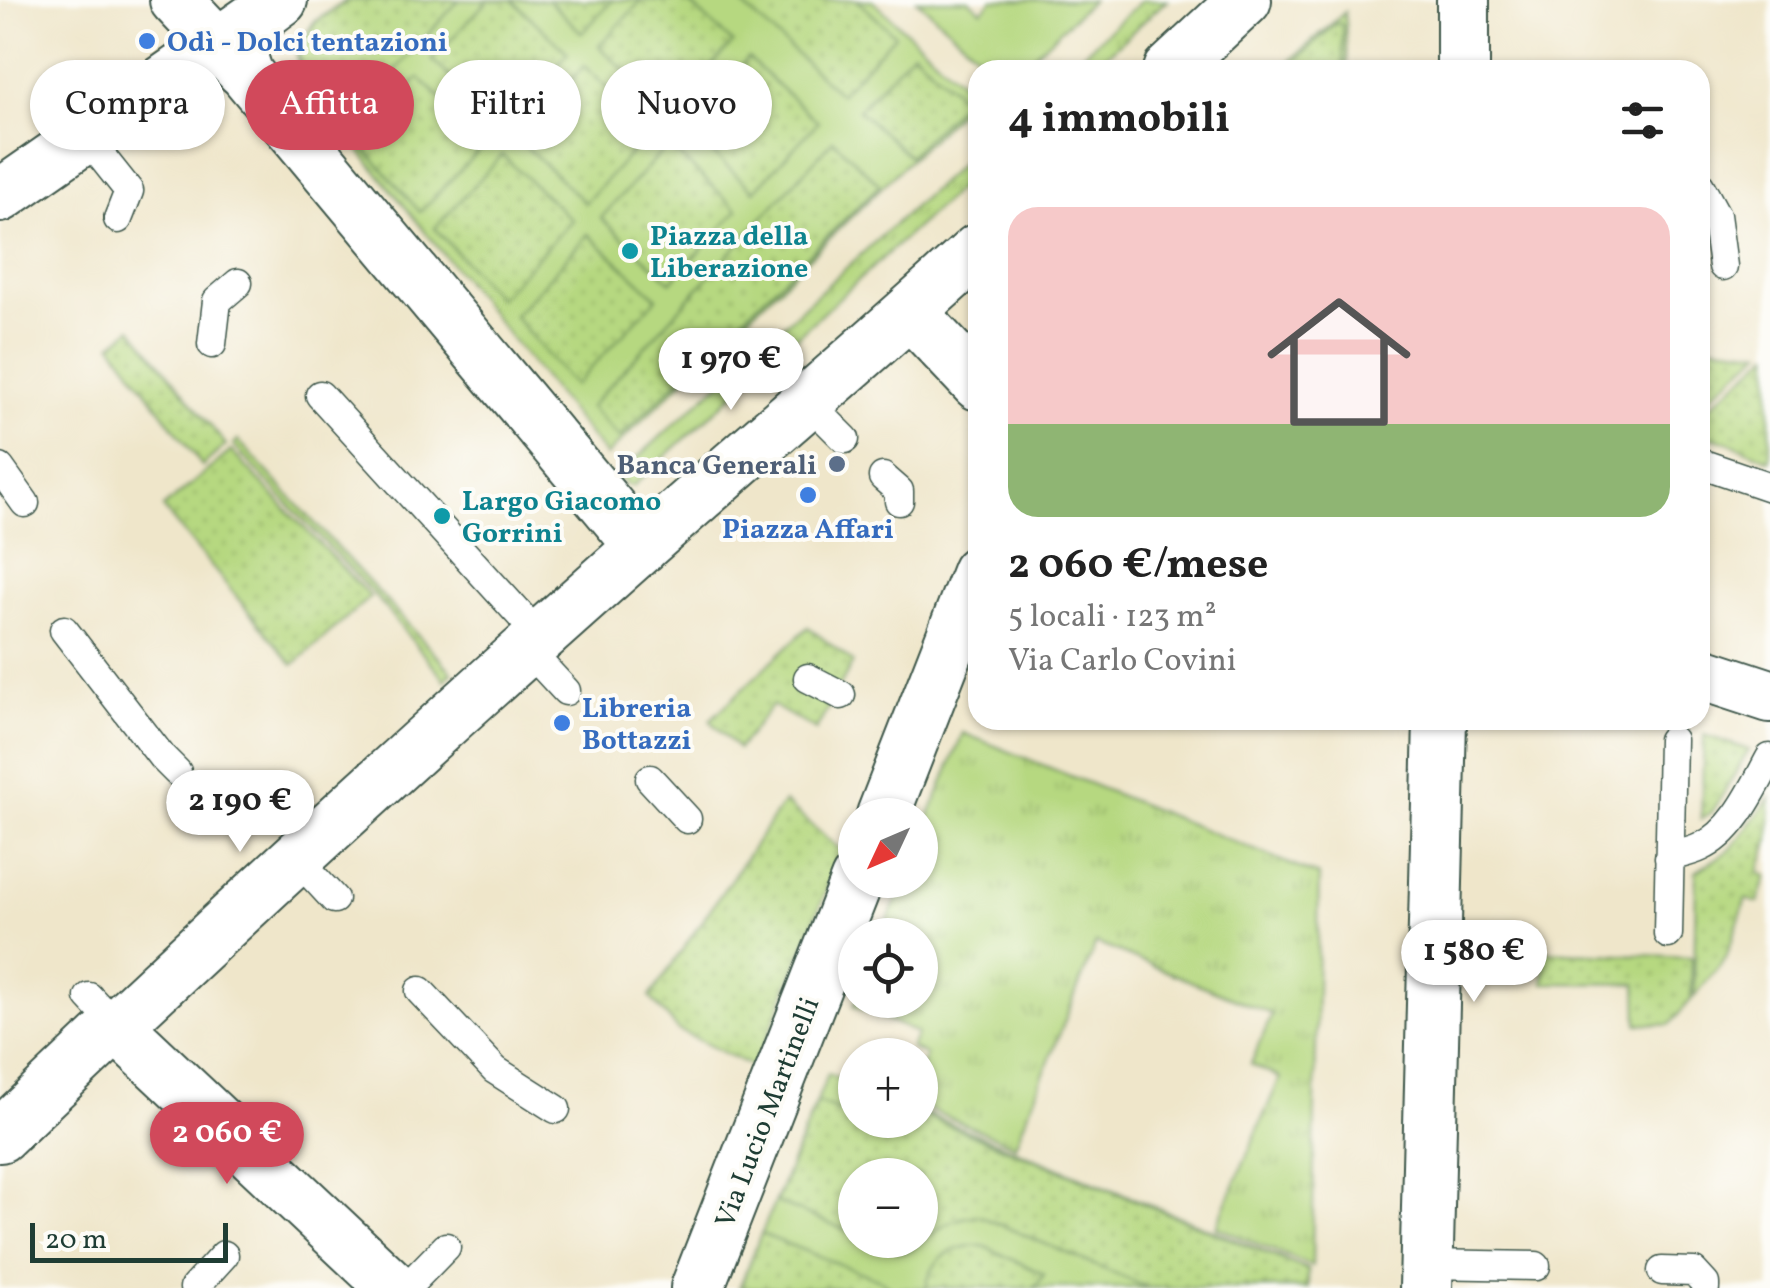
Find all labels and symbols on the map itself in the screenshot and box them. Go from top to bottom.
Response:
place label: Odì - Dolci tentazioni [167,24,448,63]
marker: Odì - Dolci tentazioni [136,30,158,52]
place label: Piazza della Liberazione [650,218,808,289]
marker: Piazza della Liberazione [619,240,641,262]
pin: 1 970 € [639,328,823,413]
place label: Banca Generali [616,447,817,486]
marker: Banca Generali [826,453,848,475]
place label: Largo Giacomo Gorrini [462,483,661,554]
marker: Piazza Affari [797,484,819,506]
marker: Largo Giacomo Gorrini [431,505,453,527]
place label: Piazza Affari [722,511,894,550]
place label: Libreria Bottazzi [582,690,691,761]
marker: Libreria Bottazzi [551,712,573,734]
pin: 2 190 € [148,770,332,855]
north arrow [838,798,938,898]
pin: 1 580 € [1382,920,1566,1005]
street label: Via Lucio Martinelli [706,992,830,1234]
pin: 2 060 € [135,1102,319,1187]
scale bar [30,1218,228,1262]

